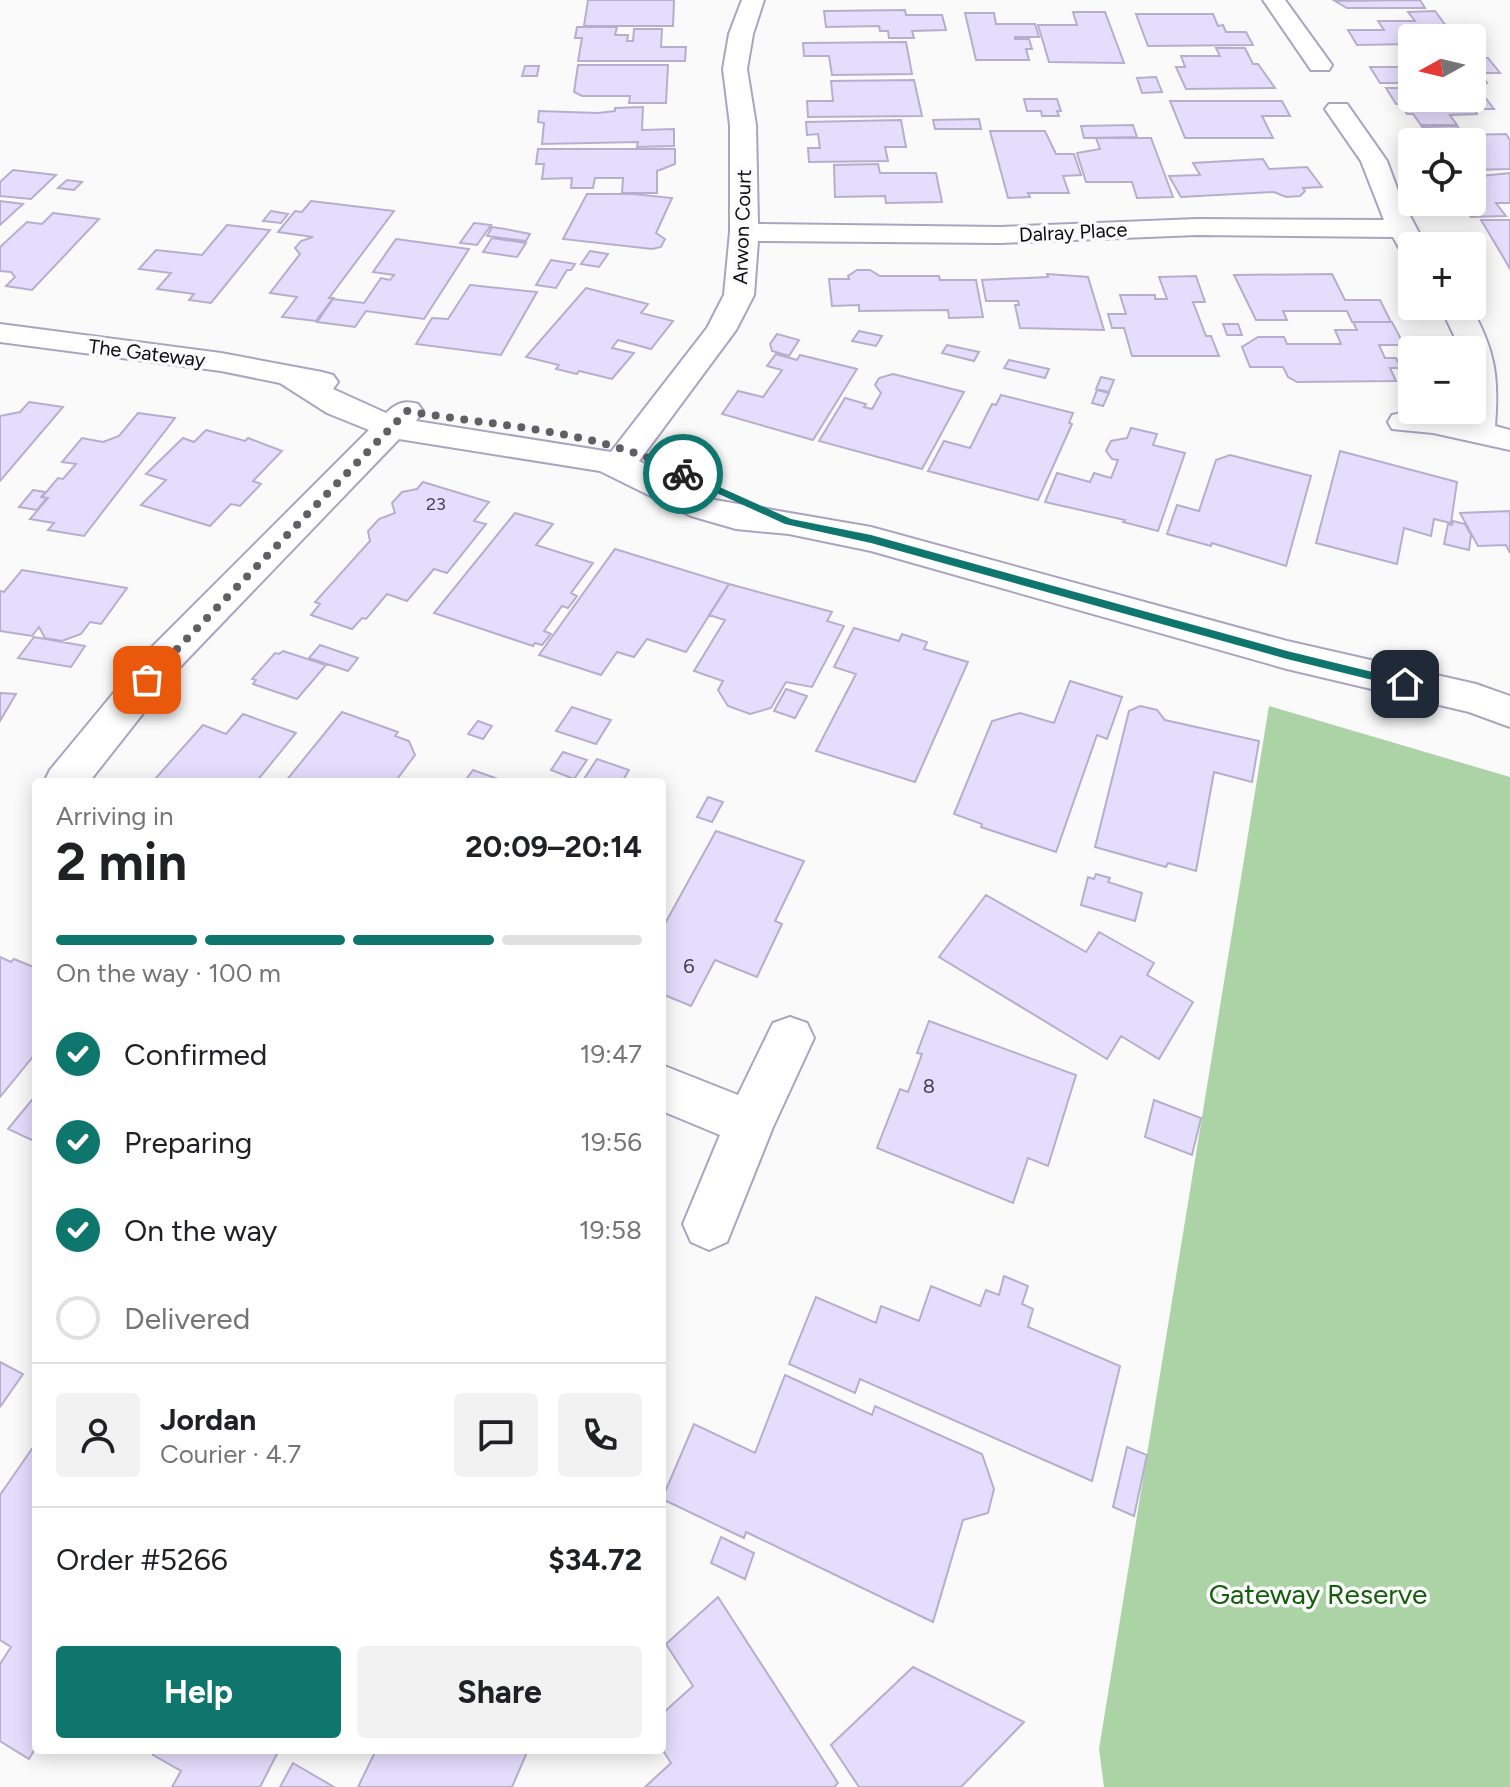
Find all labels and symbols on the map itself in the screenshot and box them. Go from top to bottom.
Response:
north arrow [1398,24,1486,112]
street label: Arwon Court [728,169,756,285]
street label: Dalray Place [1018,217,1128,247]
street label: The Gateway [87,334,207,372]
courier [643,434,723,514]
house number: 23 [426,493,446,515]
pin [113,646,181,714]
pin [1371,650,1439,718]
house number: 6 [683,954,695,978]
house number: 8 [923,1074,935,1098]
park label: Gateway Reserve [1209,1577,1427,1611]

